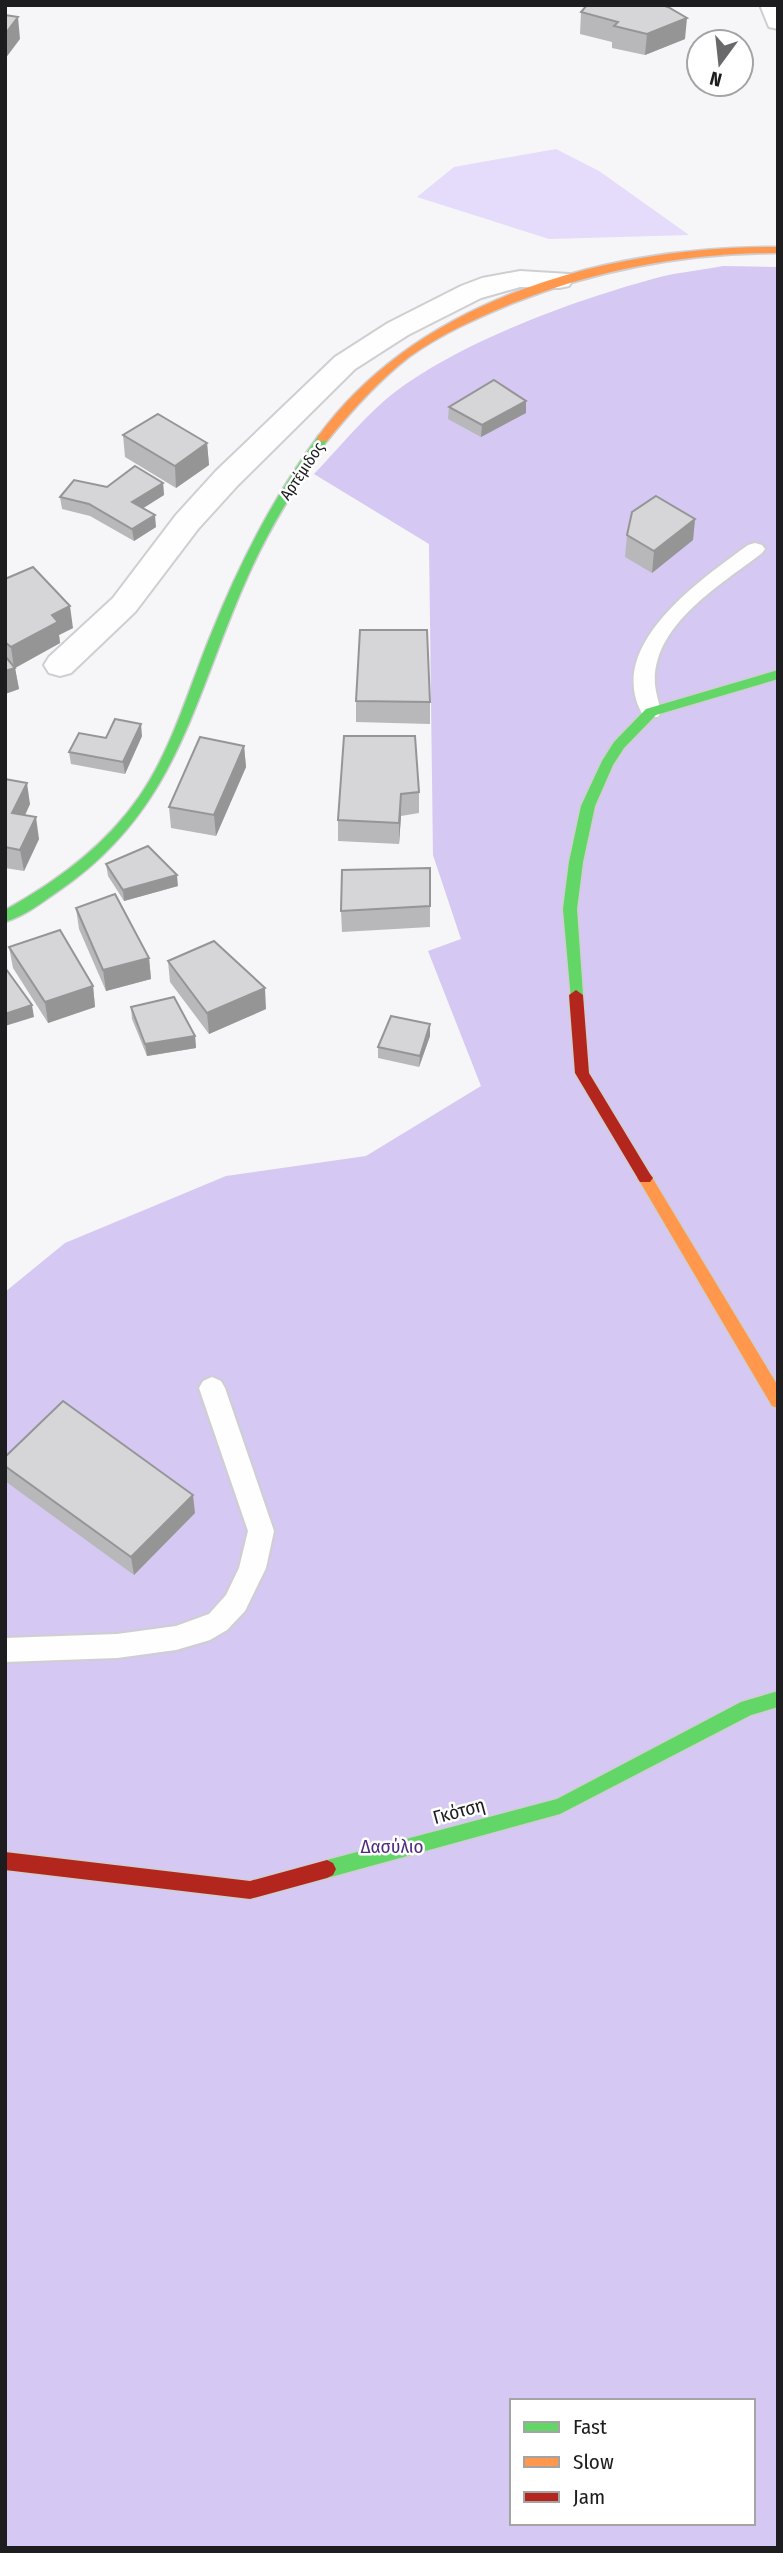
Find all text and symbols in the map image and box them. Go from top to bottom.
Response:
north arrow [685,28,755,98]
text: N [707,66,724,92]
street label: Αρτέμιδος [276,438,328,503]
street label: Γκότση [430,1793,488,1829]
park label: Δασύλιο [360,1835,424,1858]
legend [510,2399,755,2525]
text: Fast [573,2414,607,2440]
text: Slow [573,2449,614,2475]
text: Jam [573,2484,605,2510]

